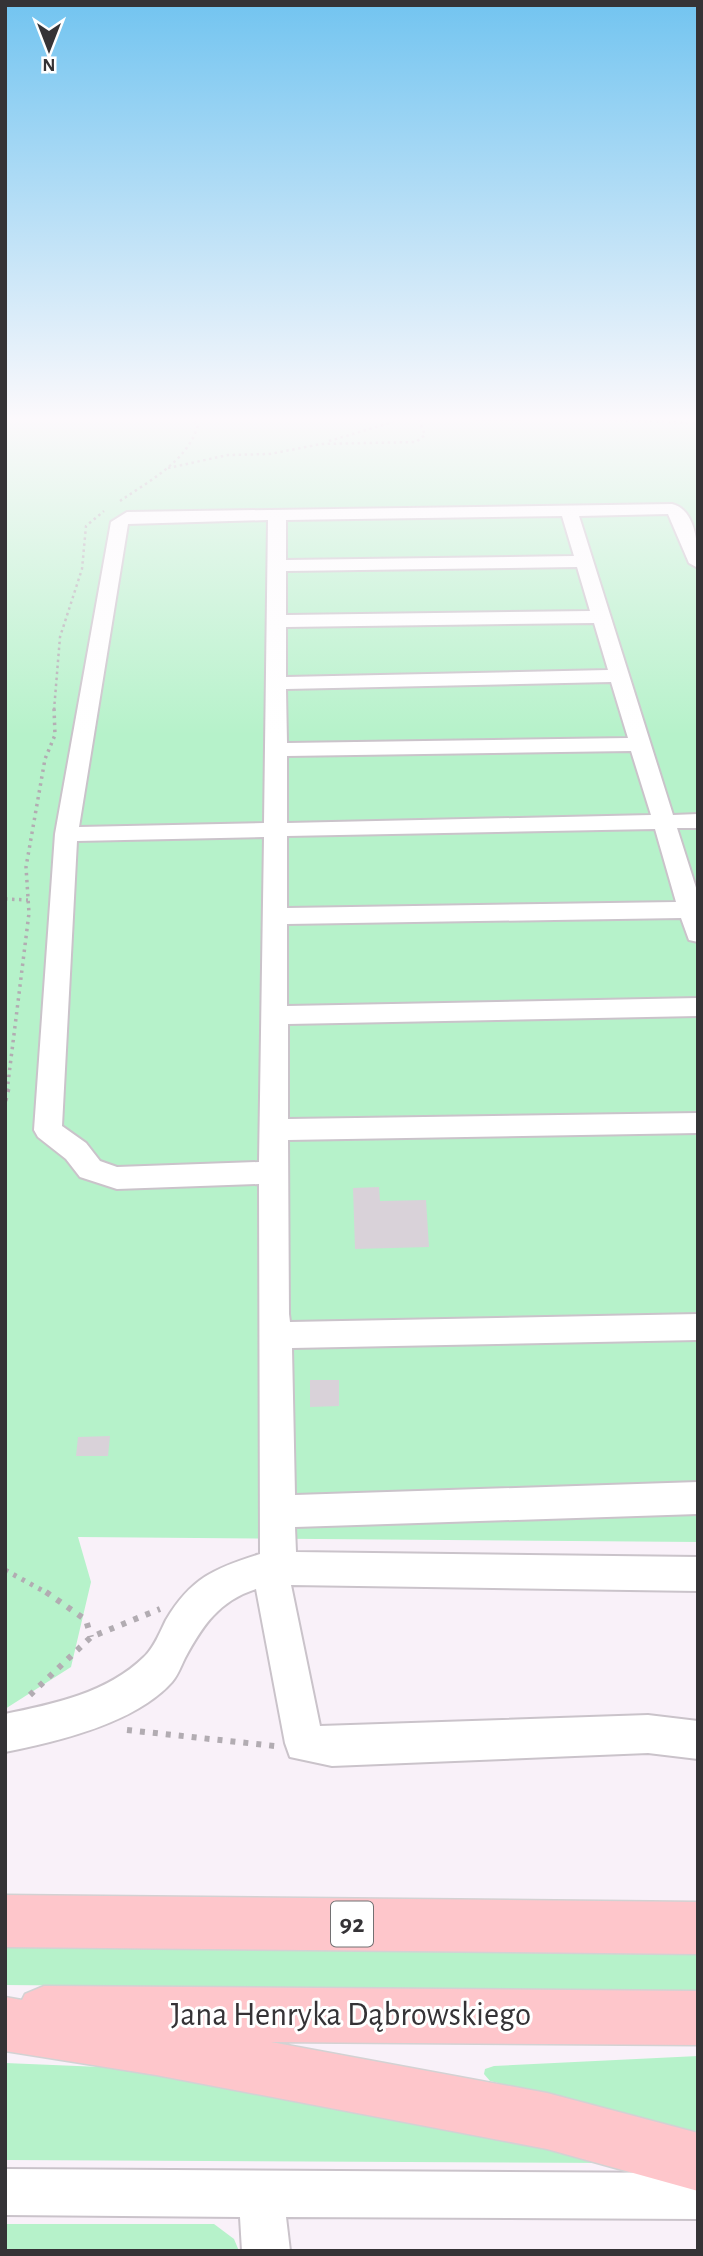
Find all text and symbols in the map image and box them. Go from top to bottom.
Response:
north arrow [14,14,84,84]
text: N [42,55,56,74]
road number: 92 [331,1901,373,1946]
street label: Jana Henryka Dąbrowskiego [171,1999,531,2032]

